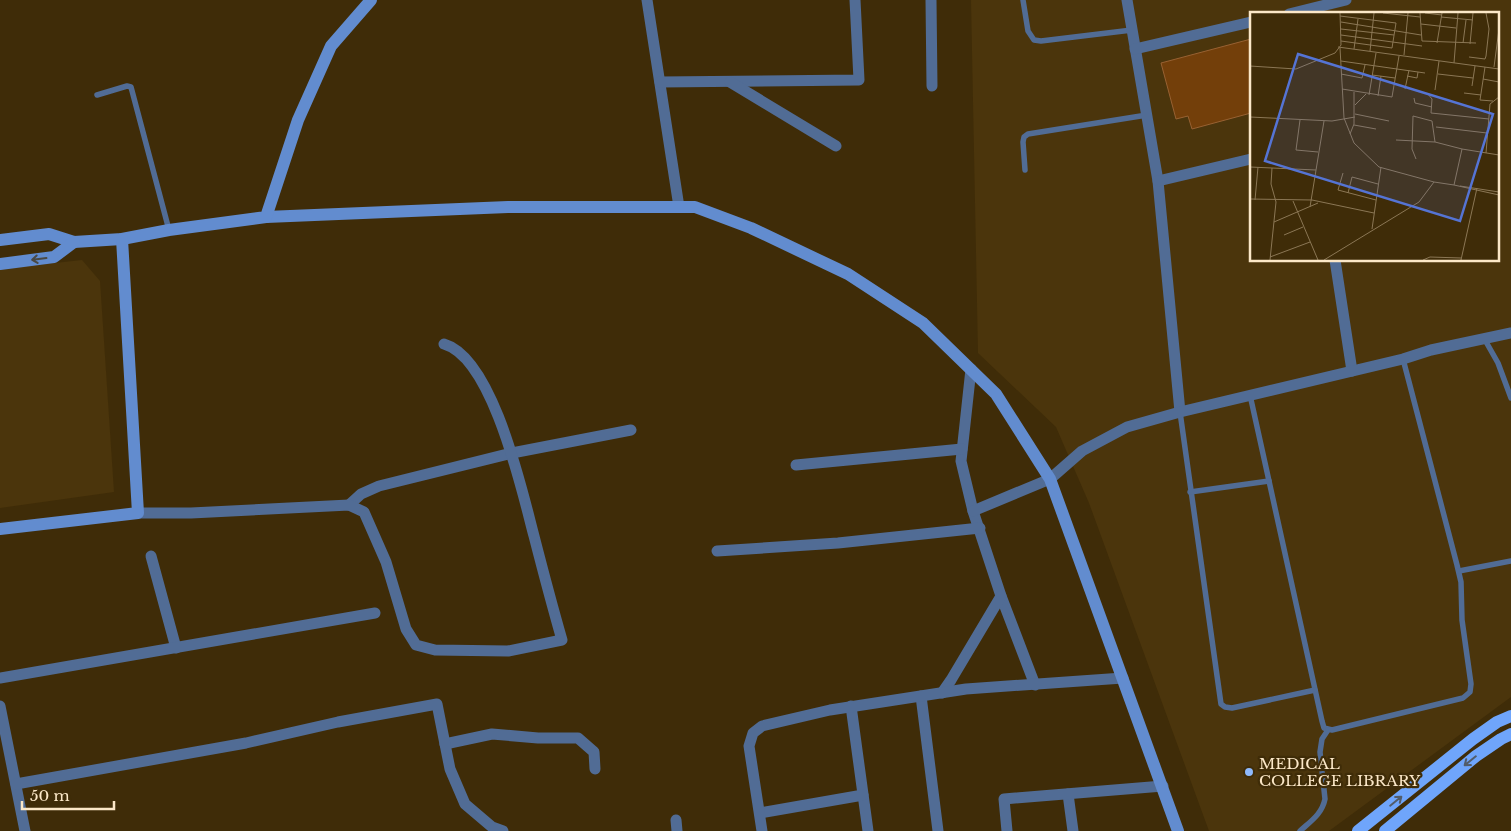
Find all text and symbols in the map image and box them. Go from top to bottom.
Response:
inset map [1250,12,1498,261]
one-way arrow [32,254,48,264]
place label: MEDICAL COLLEGE LIBRARY [1259,754,1421,790]
one-way arrow [1464,755,1477,766]
marker: MEDICAL COLLEGE LIBRARY [1243,766,1255,778]
scale bar [22,778,115,810]
text: 50 m [30,786,70,805]
one-way arrow [1389,795,1402,806]

